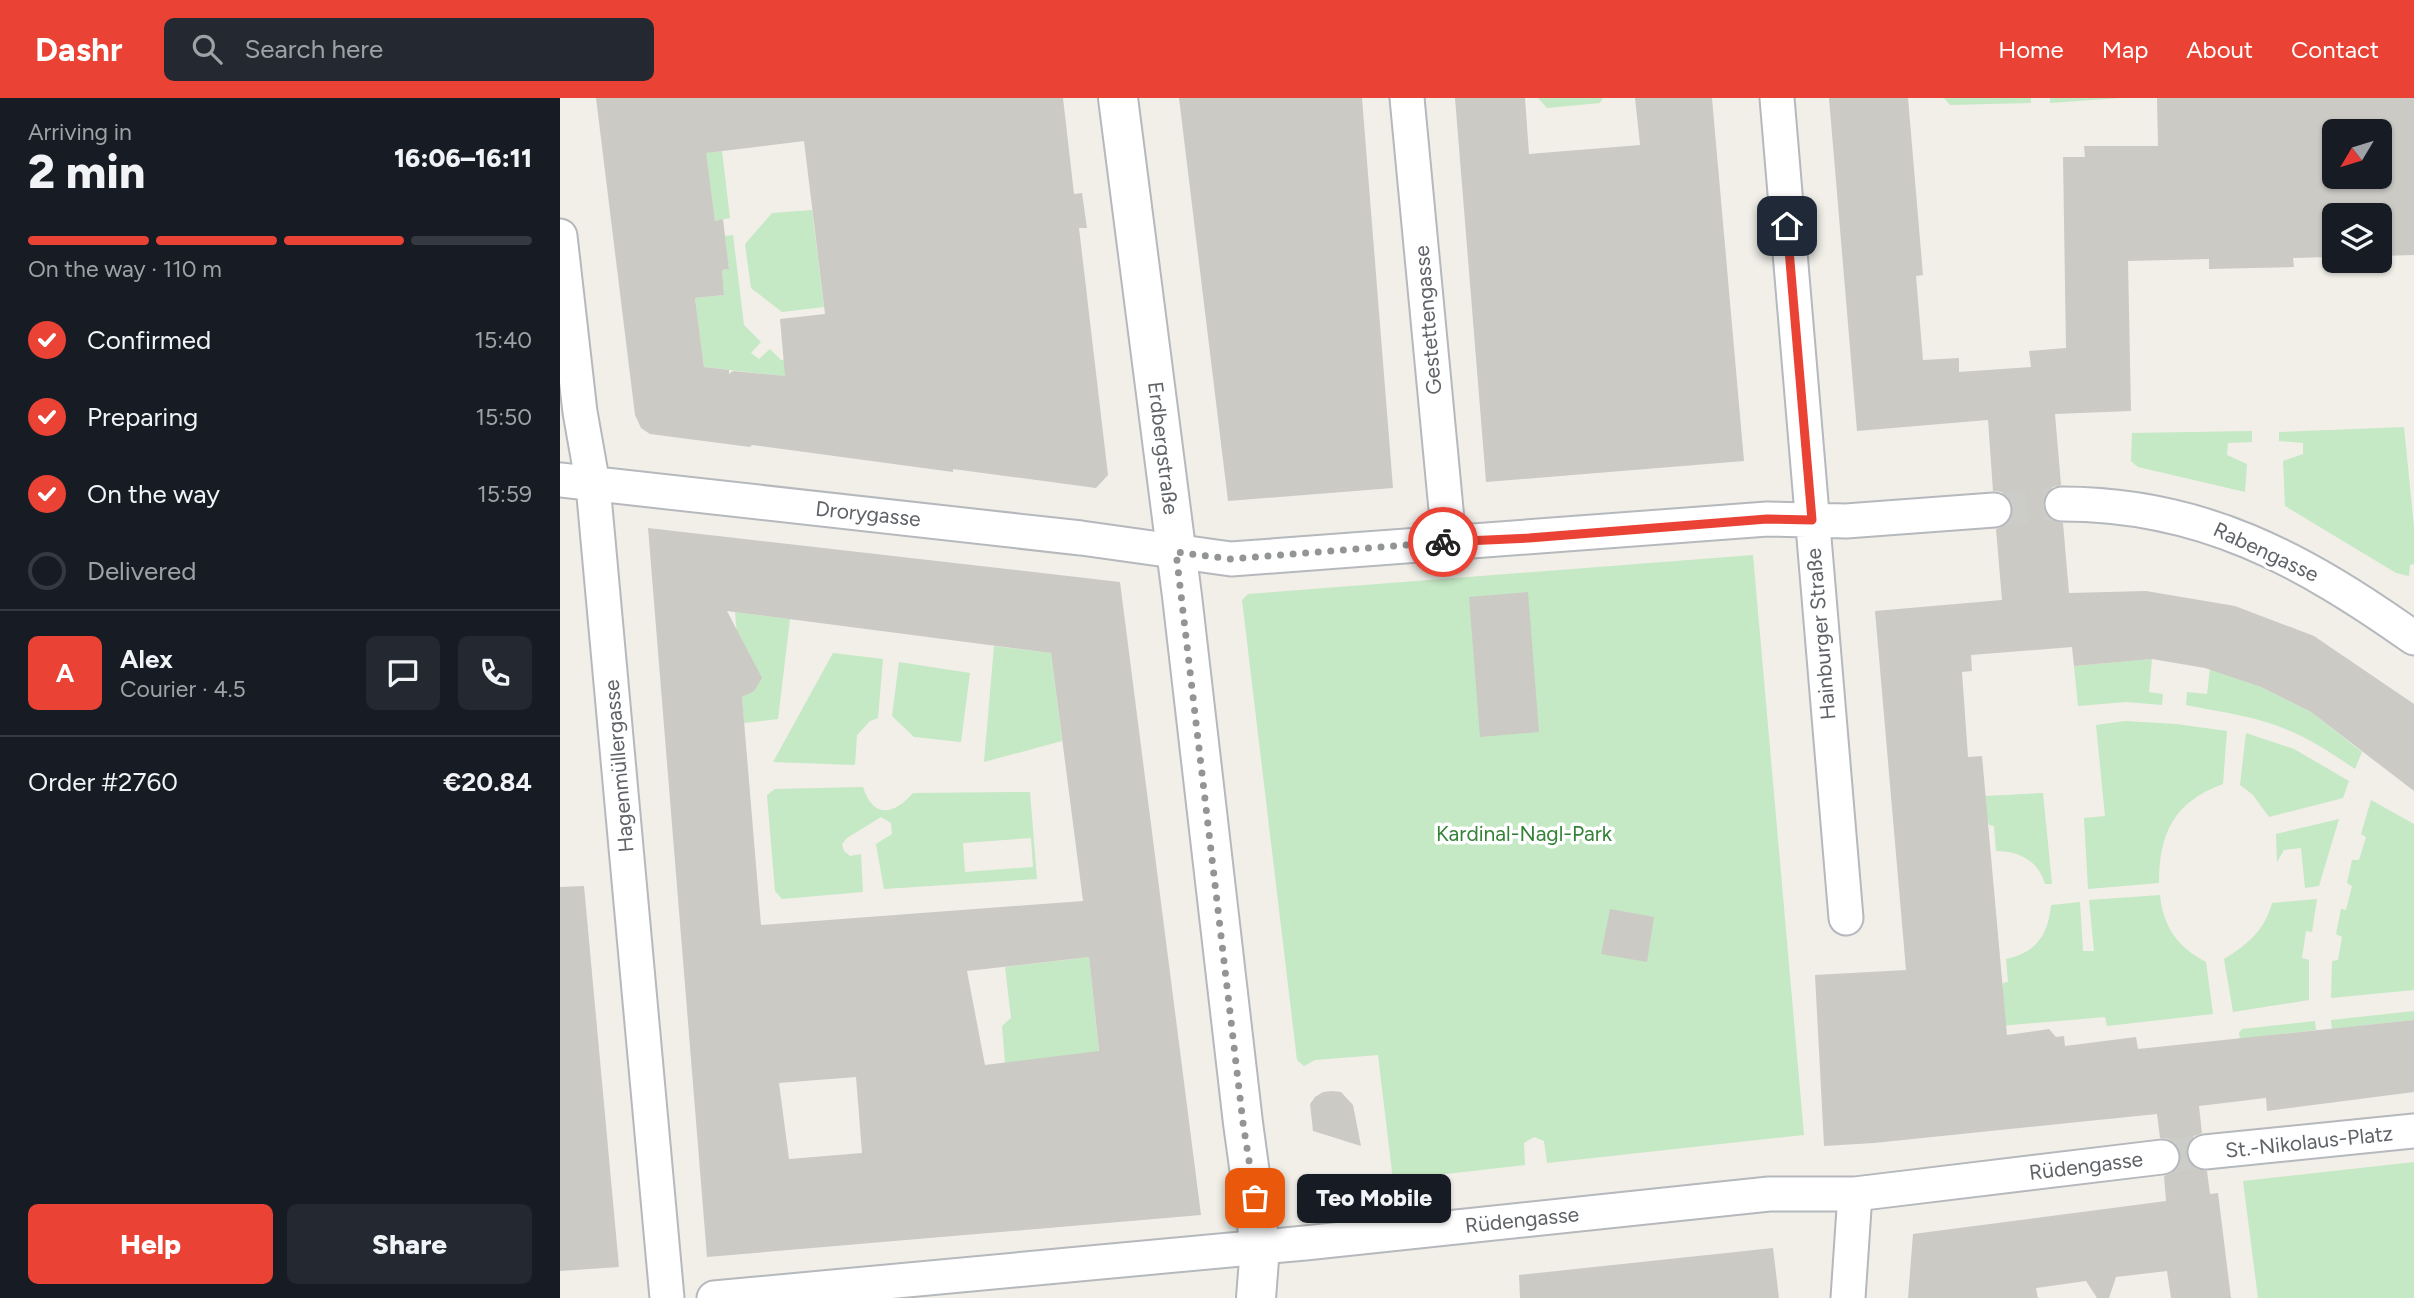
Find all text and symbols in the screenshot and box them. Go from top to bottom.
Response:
search box [164,18,654,81]
text: Dashr [35,30,122,69]
icon: search [188,30,226,68]
text: Search here [244,33,383,65]
text: Home [1998,35,2064,64]
text: Map [2102,35,2148,64]
text: About [2186,35,2253,64]
text: Contact [2291,35,2379,64]
text: Arriving in [28,118,132,146]
north arrow [2322,119,2392,189]
map controls [2322,119,2392,273]
text: 16:06–16:11 [394,142,532,174]
text: 2 min [28,144,145,200]
pin [1757,196,1817,256]
button: layers [2322,203,2392,273]
icon: home [1768,207,1806,245]
street label: Gestettengasse [1409,244,1446,396]
text: On the way · 110 m [28,255,222,283]
icon: check [28,321,66,359]
text: Confirmed [87,324,211,356]
text: 15:40 [474,326,532,354]
street label: Erdbergstraße [1143,380,1184,516]
icon: check [28,398,66,436]
text: Preparing [87,401,198,433]
text: 15:50 [475,403,532,431]
icon: check [28,475,66,513]
text: On the way [87,478,220,510]
text: 15:59 [477,480,532,508]
street label: Drorygasse [814,496,922,531]
courier [1408,507,1478,577]
street label: Rabengasse [2210,516,2323,587]
icon: bike [1424,523,1462,561]
street label: Hainburger Straße [1801,547,1840,721]
text: Delivered [87,555,196,587]
button: chat [366,636,440,710]
button: phone [458,636,532,710]
text: Alex [120,643,173,675]
text: A [56,657,74,689]
text: Courier · 4.5 [120,675,246,703]
street label: Hagenmüllergasse [598,679,639,854]
text: Order #2760 [28,766,178,798]
text: €20.84 [443,766,532,798]
park label: Kardinal-Nagl-Park [1436,821,1613,846]
street label: St.-Nikolaus-Platz [2224,1120,2394,1163]
street label: Rüdengasse [2028,1146,2144,1185]
pin [1225,1168,1285,1228]
callout: Teo Mobile [1297,1174,1451,1222]
icon: bag [1236,1179,1274,1217]
text: Teo Mobile [1316,1184,1432,1212]
street label: Rüdengasse [1464,1201,1580,1238]
button: Help [28,1204,273,1284]
button: Share [287,1204,532,1284]

